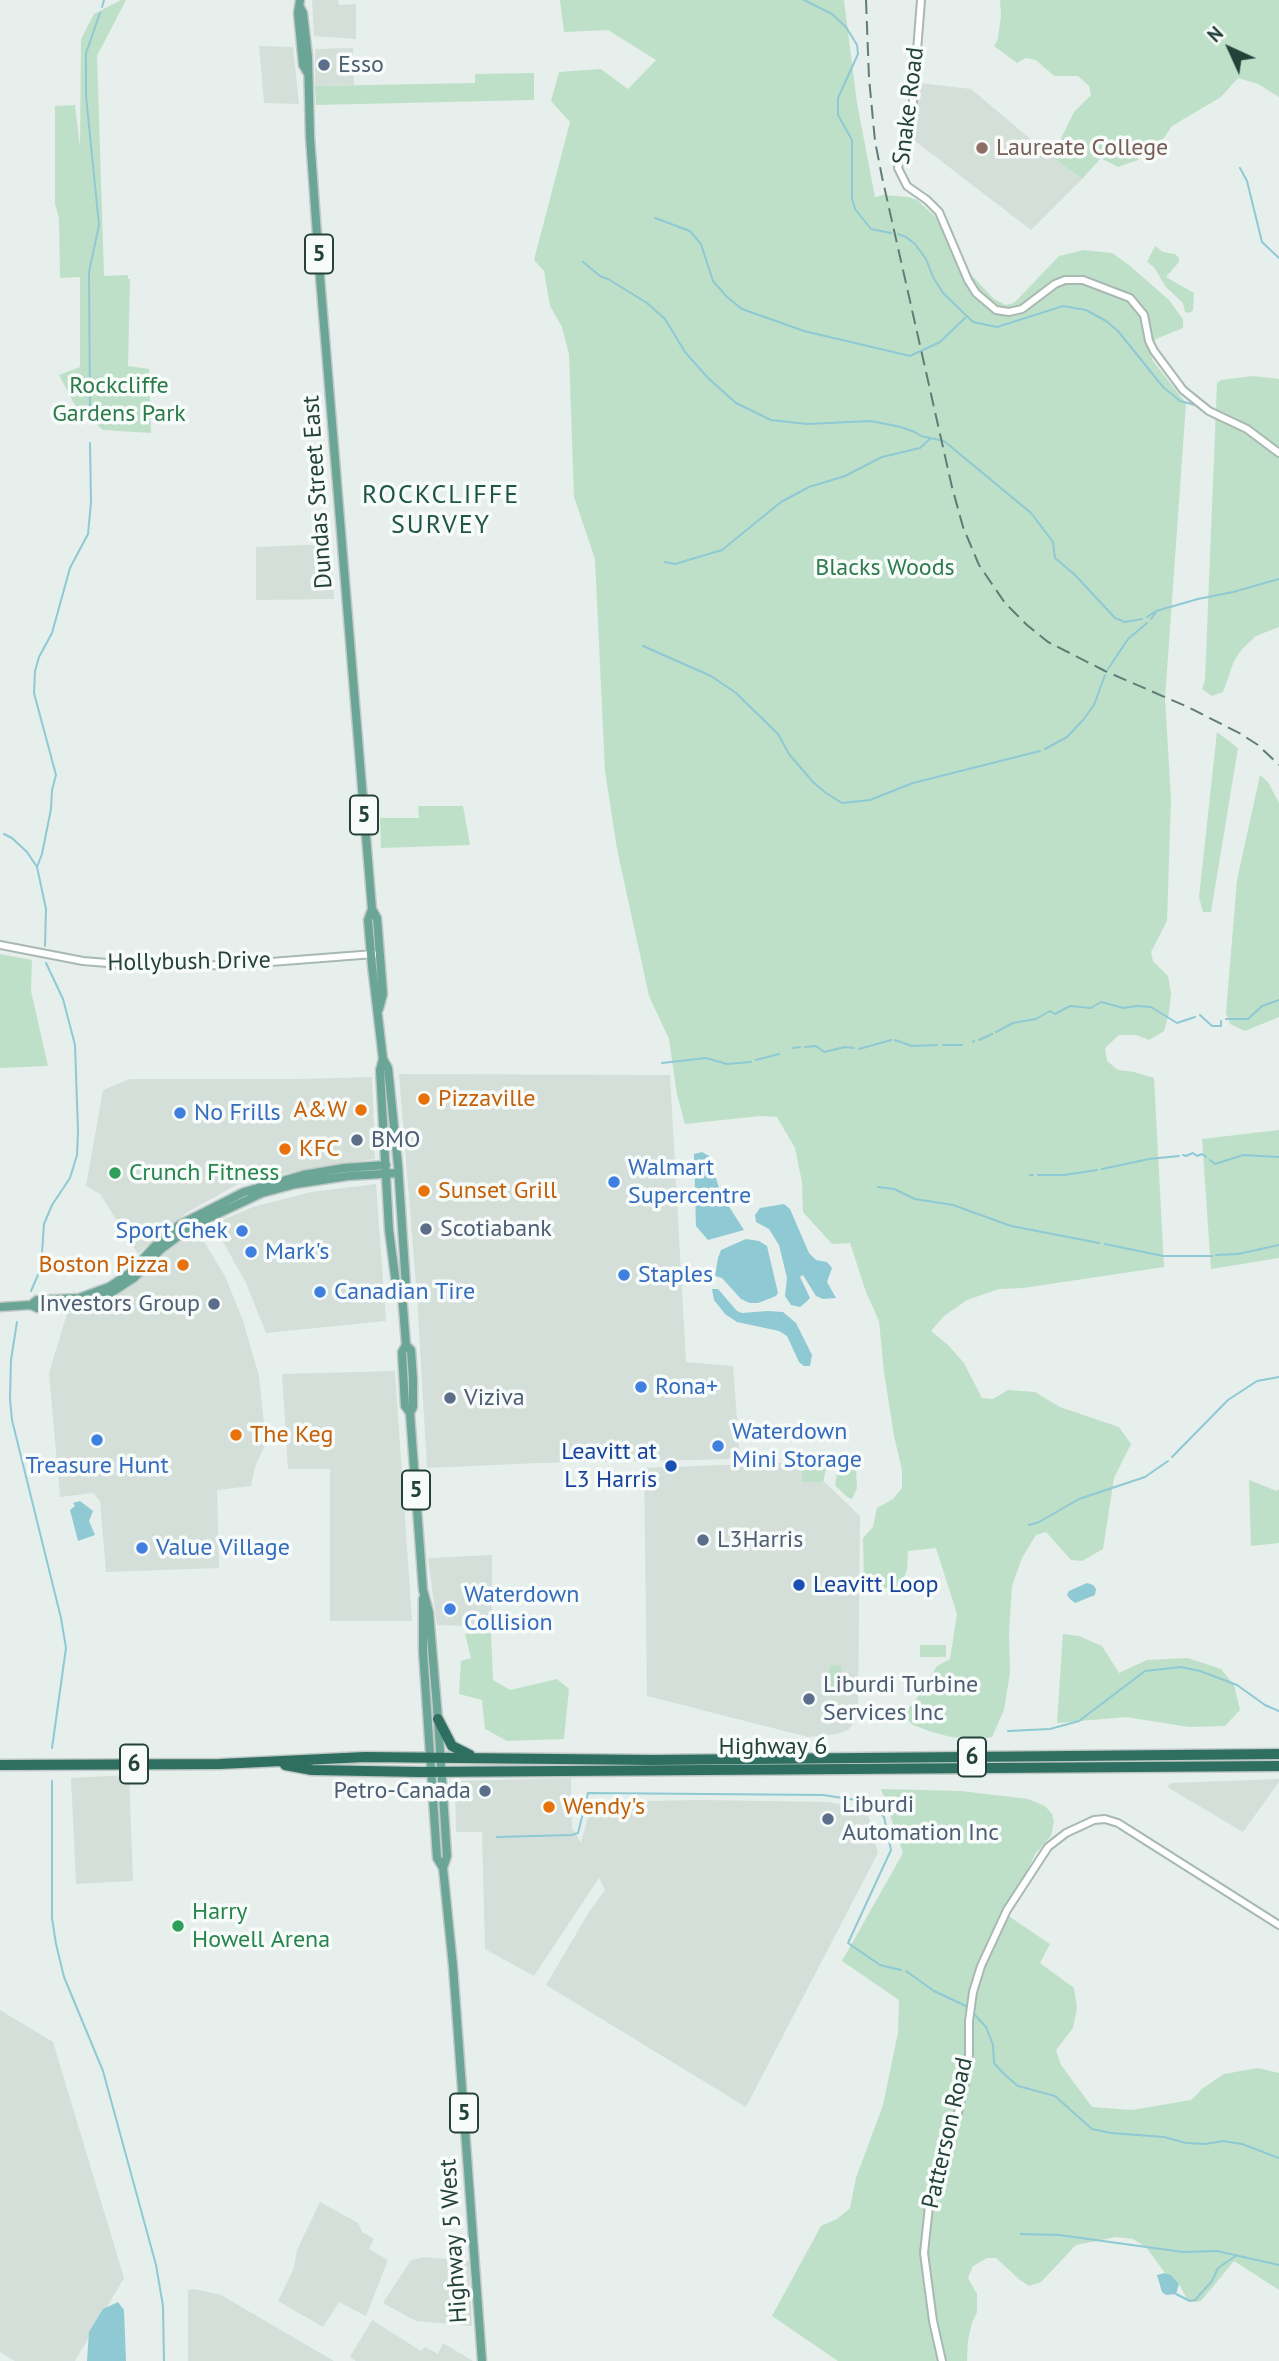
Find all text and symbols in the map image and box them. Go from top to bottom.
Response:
north arrow [1195,14,1265,84]
text: N [1202,21,1228,47]
street label: Snake Road [887,45,931,167]
place label: Esso [338,51,384,79]
marker: Esso [316,57,332,73]
place label: Laureate College [996,134,1168,162]
marker: Laureate College [974,140,990,156]
road number: 5 [305,234,333,274]
park label: Rockcliffe Gardens Park [52,372,186,428]
street label: Dundas Street East [297,394,339,590]
district label: ROCKCLIFFE SURVEY [363,480,519,542]
park label: Blacks Woods [815,554,955,582]
road number: 5 [350,796,378,834]
street label: Hollybush Drive [107,946,271,978]
place label: Pizzaville [438,1085,535,1113]
marker: Pizzaville [416,1091,432,1107]
place label: A&W [294,1096,347,1124]
place label: No Frills [194,1099,281,1127]
marker: A&W [353,1102,369,1118]
marker: No Frills [172,1105,188,1121]
place label: BMO [371,1126,420,1154]
marker: BMO [349,1132,365,1148]
place label: KFC [299,1135,340,1163]
marker: KFC [277,1141,293,1157]
place label: Walmart Supercentre [628,1154,751,1210]
place label: Crunch Fitness [129,1159,279,1187]
marker: Crunch Fitness [107,1165,123,1181]
marker: Walmart Supercentre [606,1174,622,1190]
place label: Sunset Grill [438,1177,557,1205]
marker: Sunset Grill [416,1183,432,1199]
place label: Scotiabank [440,1215,552,1243]
place label: Sport Chek [115,1217,228,1245]
marker: Scotiabank [418,1221,434,1237]
marker: Sport Chek [234,1223,250,1239]
place label: Mark's [265,1238,329,1266]
marker: Mark's [243,1244,259,1260]
place label: Boston Pizza [39,1251,169,1279]
marker: Boston Pizza [175,1257,191,1273]
place label: Staples [638,1261,713,1289]
marker: Staples [616,1267,632,1283]
place label: Canadian Tire [334,1278,475,1306]
marker: Canadian Tire [312,1284,328,1300]
place label: Investors Group [39,1290,200,1318]
marker: Investors Group [206,1296,222,1312]
place label: Rona+ [655,1373,718,1401]
marker: Rona+ [633,1379,649,1395]
place label: Viziva [464,1384,525,1412]
marker: Viziva [442,1390,458,1406]
place label: Waterdown Mini Storage [732,1418,862,1474]
place label: The Keg [250,1421,333,1449]
marker: The Keg [228,1427,244,1443]
marker: Treasure Hunt [89,1432,105,1448]
place label: Leavitt at L3 Harris [561,1438,657,1494]
marker: Waterdown Mini Storage [710,1438,726,1454]
place label: Treasure Hunt [25,1452,169,1480]
marker: Leavitt at L3 Harris [663,1458,679,1474]
road number: 5 [402,1470,430,1510]
place label: L3Harris [717,1526,803,1554]
marker: L3Harris [695,1532,711,1548]
place label: Value Village [156,1534,290,1562]
marker: Value Village [134,1540,150,1556]
place label: Leavitt Loop [813,1571,938,1599]
marker: Leavitt Loop [791,1577,807,1593]
place label: Waterdown Collision [464,1581,579,1637]
marker: Waterdown Collision [442,1601,458,1617]
place label: Liburdi Turbine Services Inc [823,1671,978,1727]
marker: Liburdi Turbine Services Inc [801,1691,817,1707]
street label: Highway 6 [719,1733,827,1761]
road number: 6 [958,1738,986,1776]
road number: 6 [120,1744,148,1784]
place label: Petro-Canada [333,1777,471,1805]
marker: Petro-Canada [477,1783,493,1799]
place label: Liburdi Automation Inc [842,1791,999,1847]
place label: Wendy's [563,1793,645,1821]
marker: Wendy's [541,1799,557,1815]
marker: Liburdi Automation Inc [820,1811,836,1827]
place label: Harry Howell Arena [192,1898,330,1954]
marker: Harry Howell Arena [170,1918,186,1934]
street label: Patterson Road [917,2055,979,2211]
road number: 5 [450,2094,478,2132]
street label: Highway 5 West [434,2158,474,2324]

